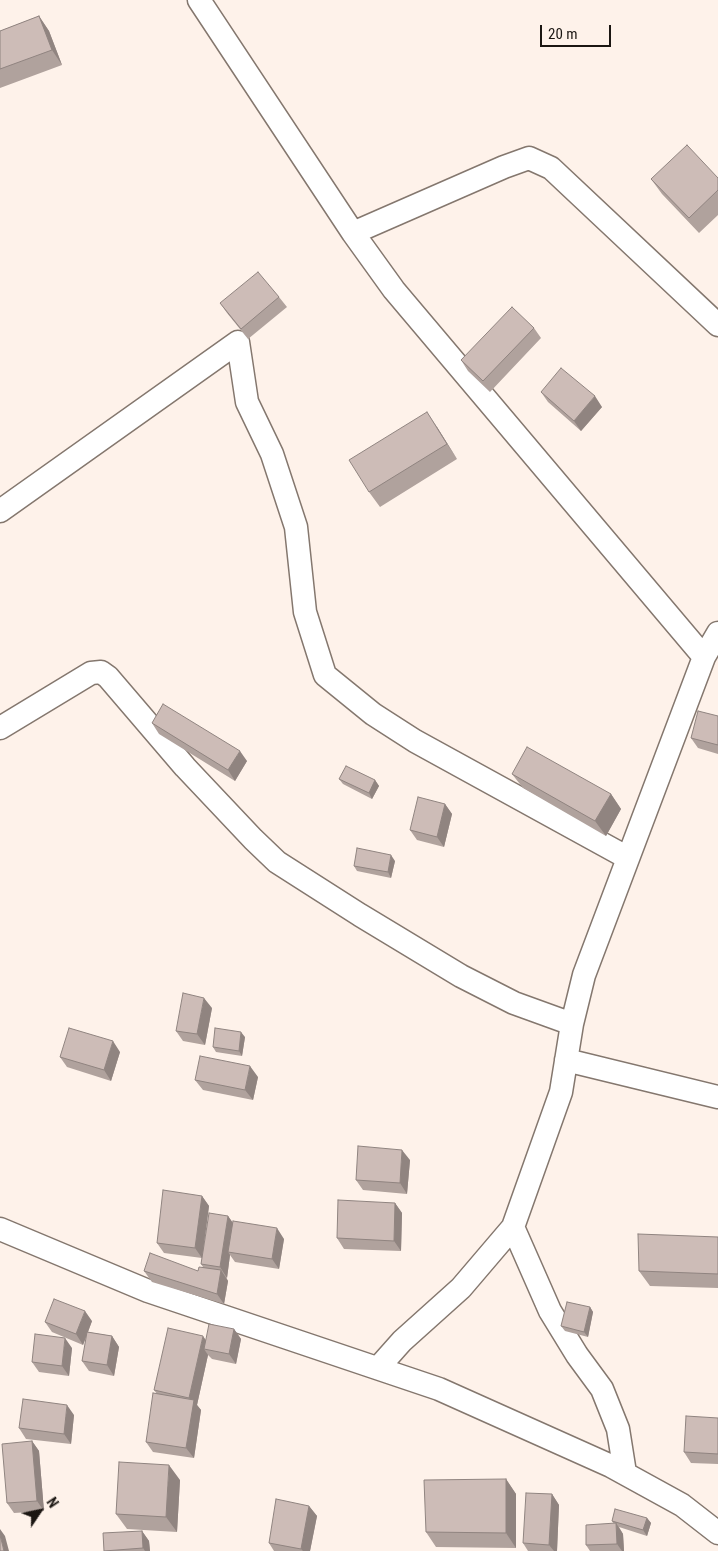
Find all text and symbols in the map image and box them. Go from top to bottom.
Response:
scale bar [543,15,614,47]
text: 20 m [548,25,578,43]
north arrow [15,1486,65,1536]
text: N [43,1495,61,1511]

